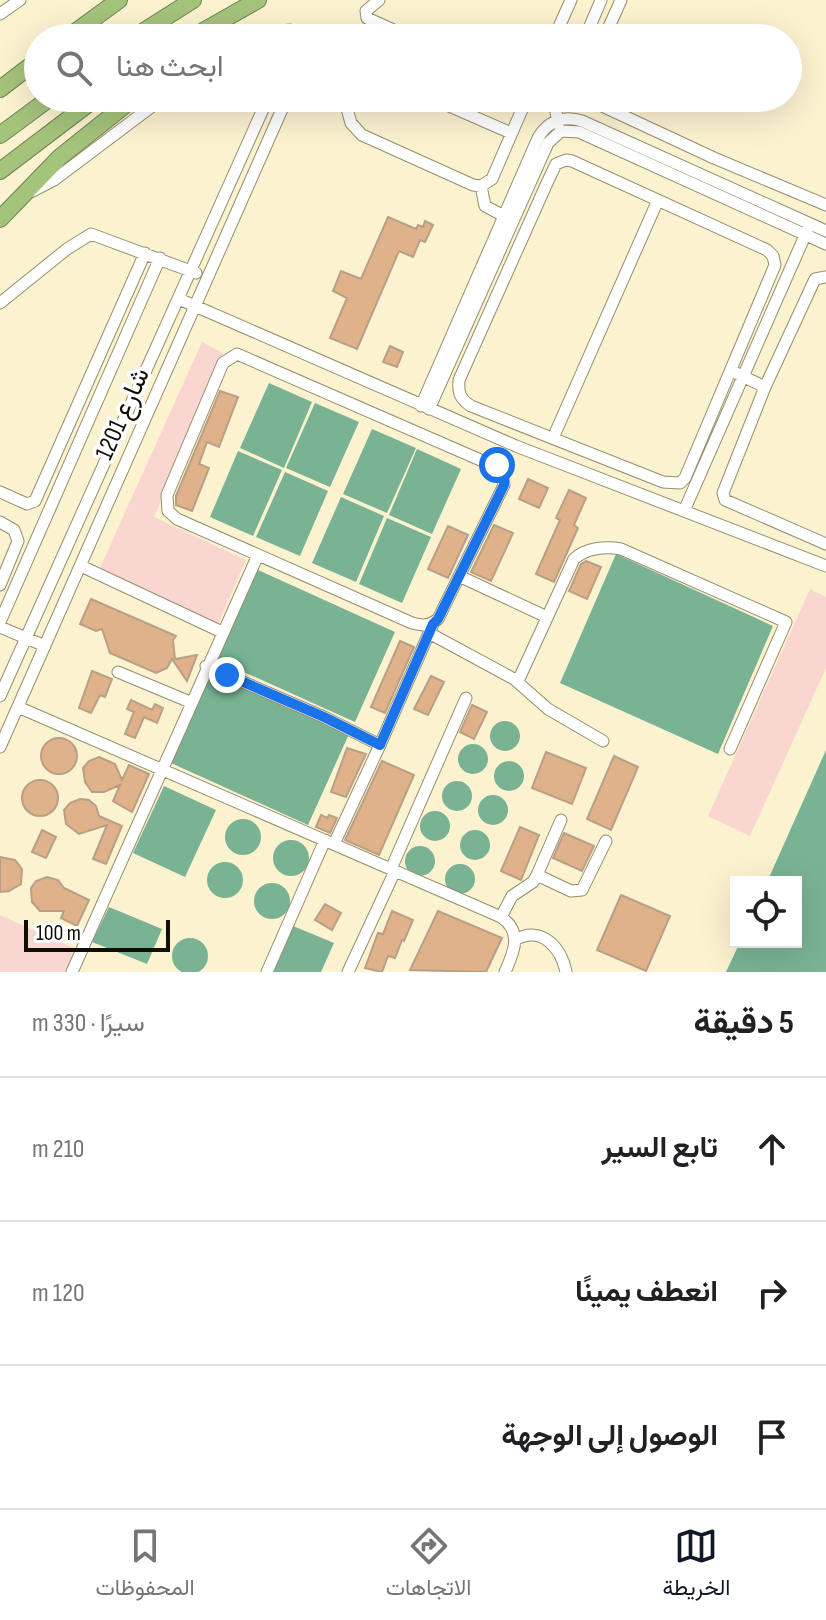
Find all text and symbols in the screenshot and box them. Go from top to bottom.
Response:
search box [24,24,802,112]
icon: search [52,46,96,90]
text: ابحث هنا [116,49,224,85]
street label: شارع 1201 [89,363,158,465]
route start [479,447,515,483]
route end [209,657,245,693]
map controls [730,876,802,948]
button: locate [730,876,802,948]
scale bar [24,916,170,952]
text: 100 m [36,920,81,947]
text: 5 دقيقة [694,1002,794,1043]
text: سيرًا · 330 m [32,1008,145,1039]
icon: ahead [750,1127,794,1171]
text: تابع السير [601,1130,718,1166]
text: 210 m [32,1134,84,1165]
icon: right [750,1271,794,1315]
text: انعطف يمينًا [575,1274,718,1310]
text: 120 m [32,1278,85,1309]
icon: arrive [750,1415,794,1459]
text: الوصول إلى الوجهة [501,1418,718,1454]
tab: المحفوظات [96,1524,195,1607]
tab: الاتجاهات [386,1524,471,1607]
tab: الخريطة [662,1524,730,1607]

